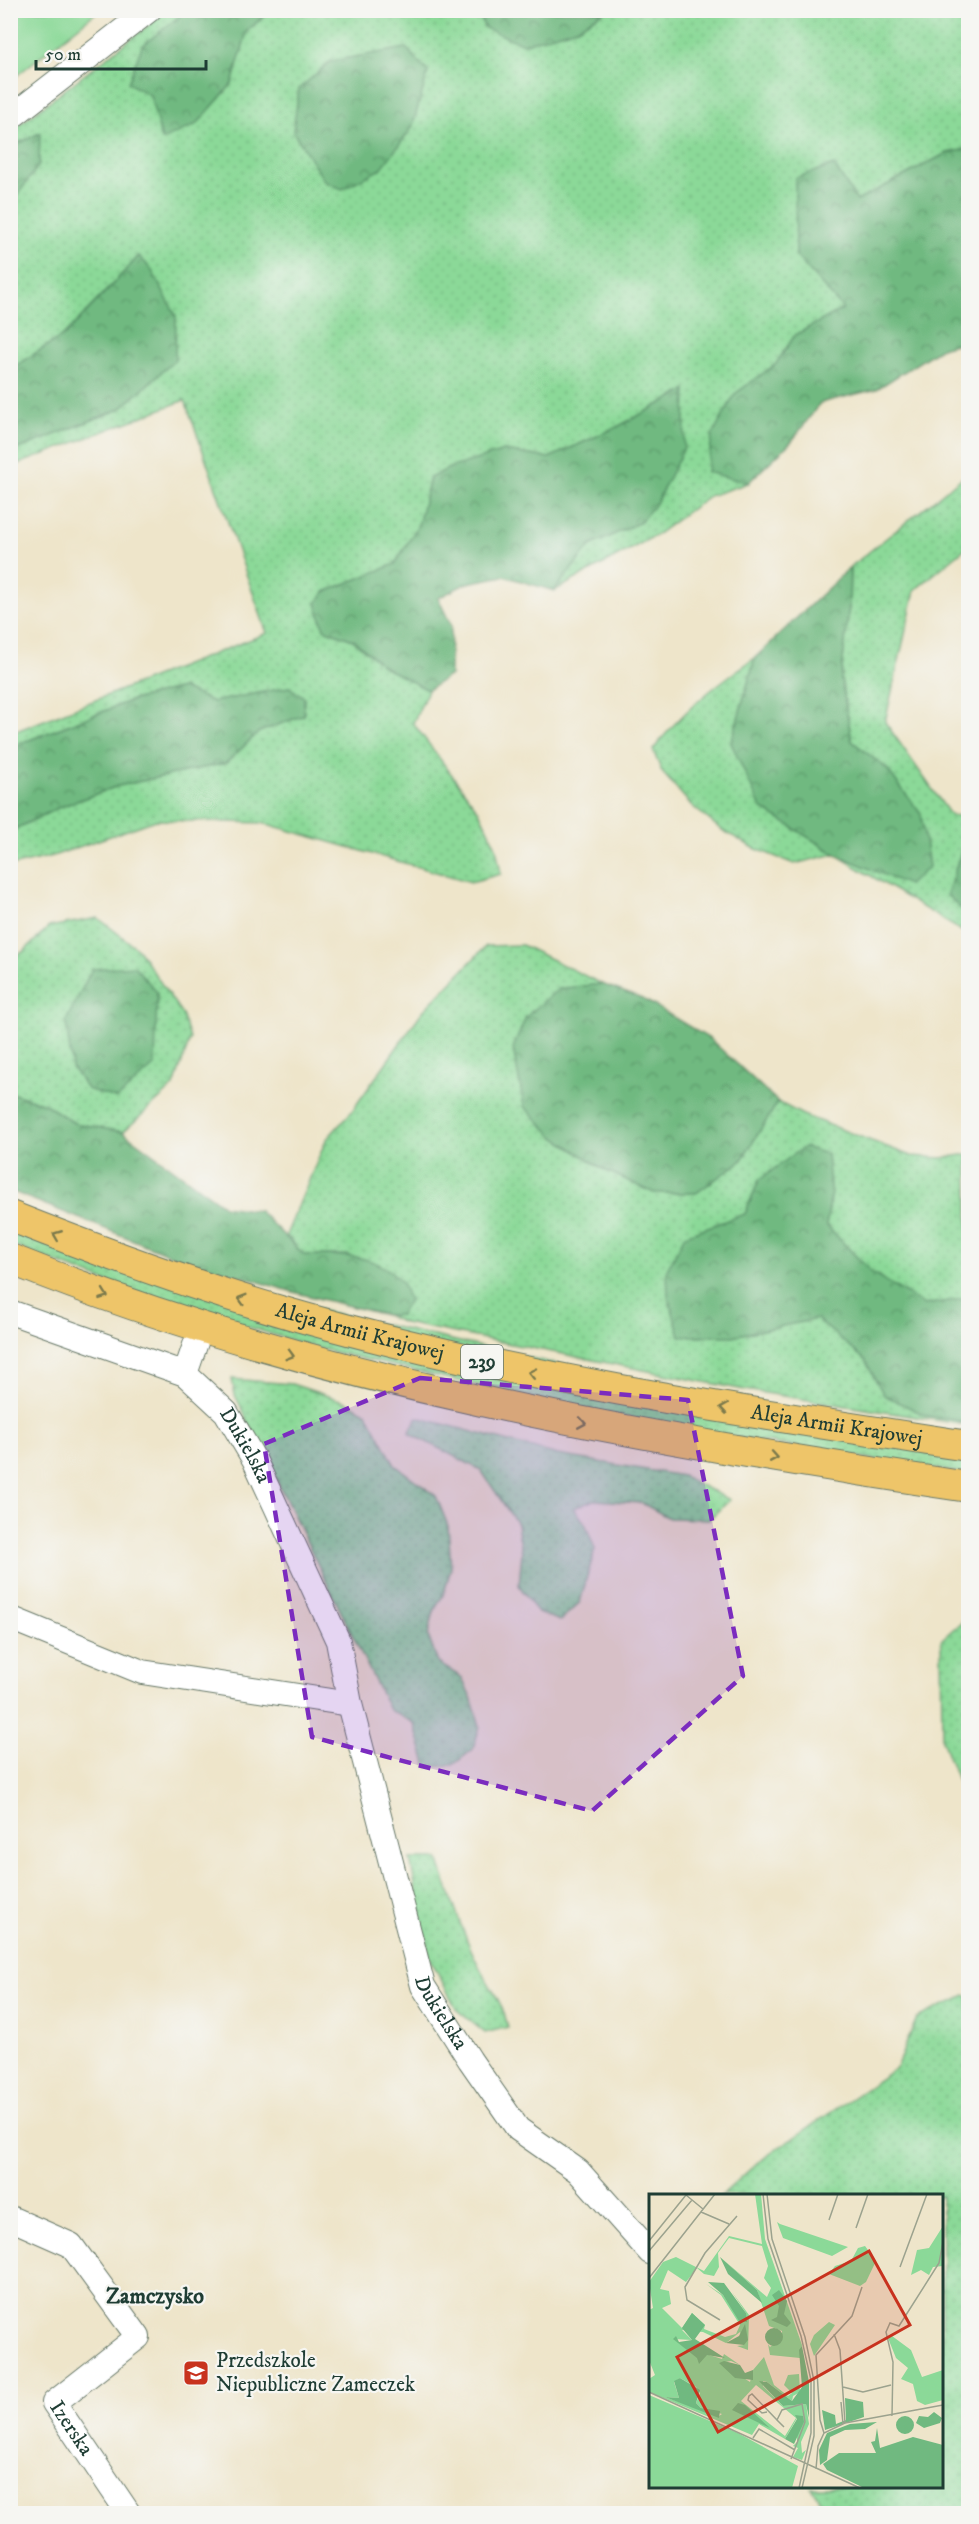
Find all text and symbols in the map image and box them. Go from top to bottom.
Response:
scale bar [36,33,206,71]
text: 50 m [45,44,81,66]
one-way arrow [53,1230,64,1242]
one-way arrow [98,1288,109,1300]
one-way arrow [237,1294,247,1306]
street label: Aleja Armii Krajowej [273,1297,447,1366]
road number: 239 [461,1345,503,1379]
one-way arrow [284,1348,295,1360]
one-way arrow [527,1367,537,1380]
street label: Aleja Armii Krajowej [749,1399,924,1452]
one-way arrow [719,1402,729,1414]
street label: Dukielska [213,1403,276,1487]
one-way arrow [577,1416,587,1429]
one-way arrow [769,1450,779,1462]
street label: Dukielska [408,1973,473,2055]
inset map [649,2194,943,2488]
district label: Zamczysko [106,2283,204,2310]
place label: Przedszkole Niepubliczne Zameczek [216,2348,416,2398]
school or university icon: Przedszkole Niepubliczne Zameczek [181,2358,211,2388]
street label: Izerska [43,2396,99,2461]

